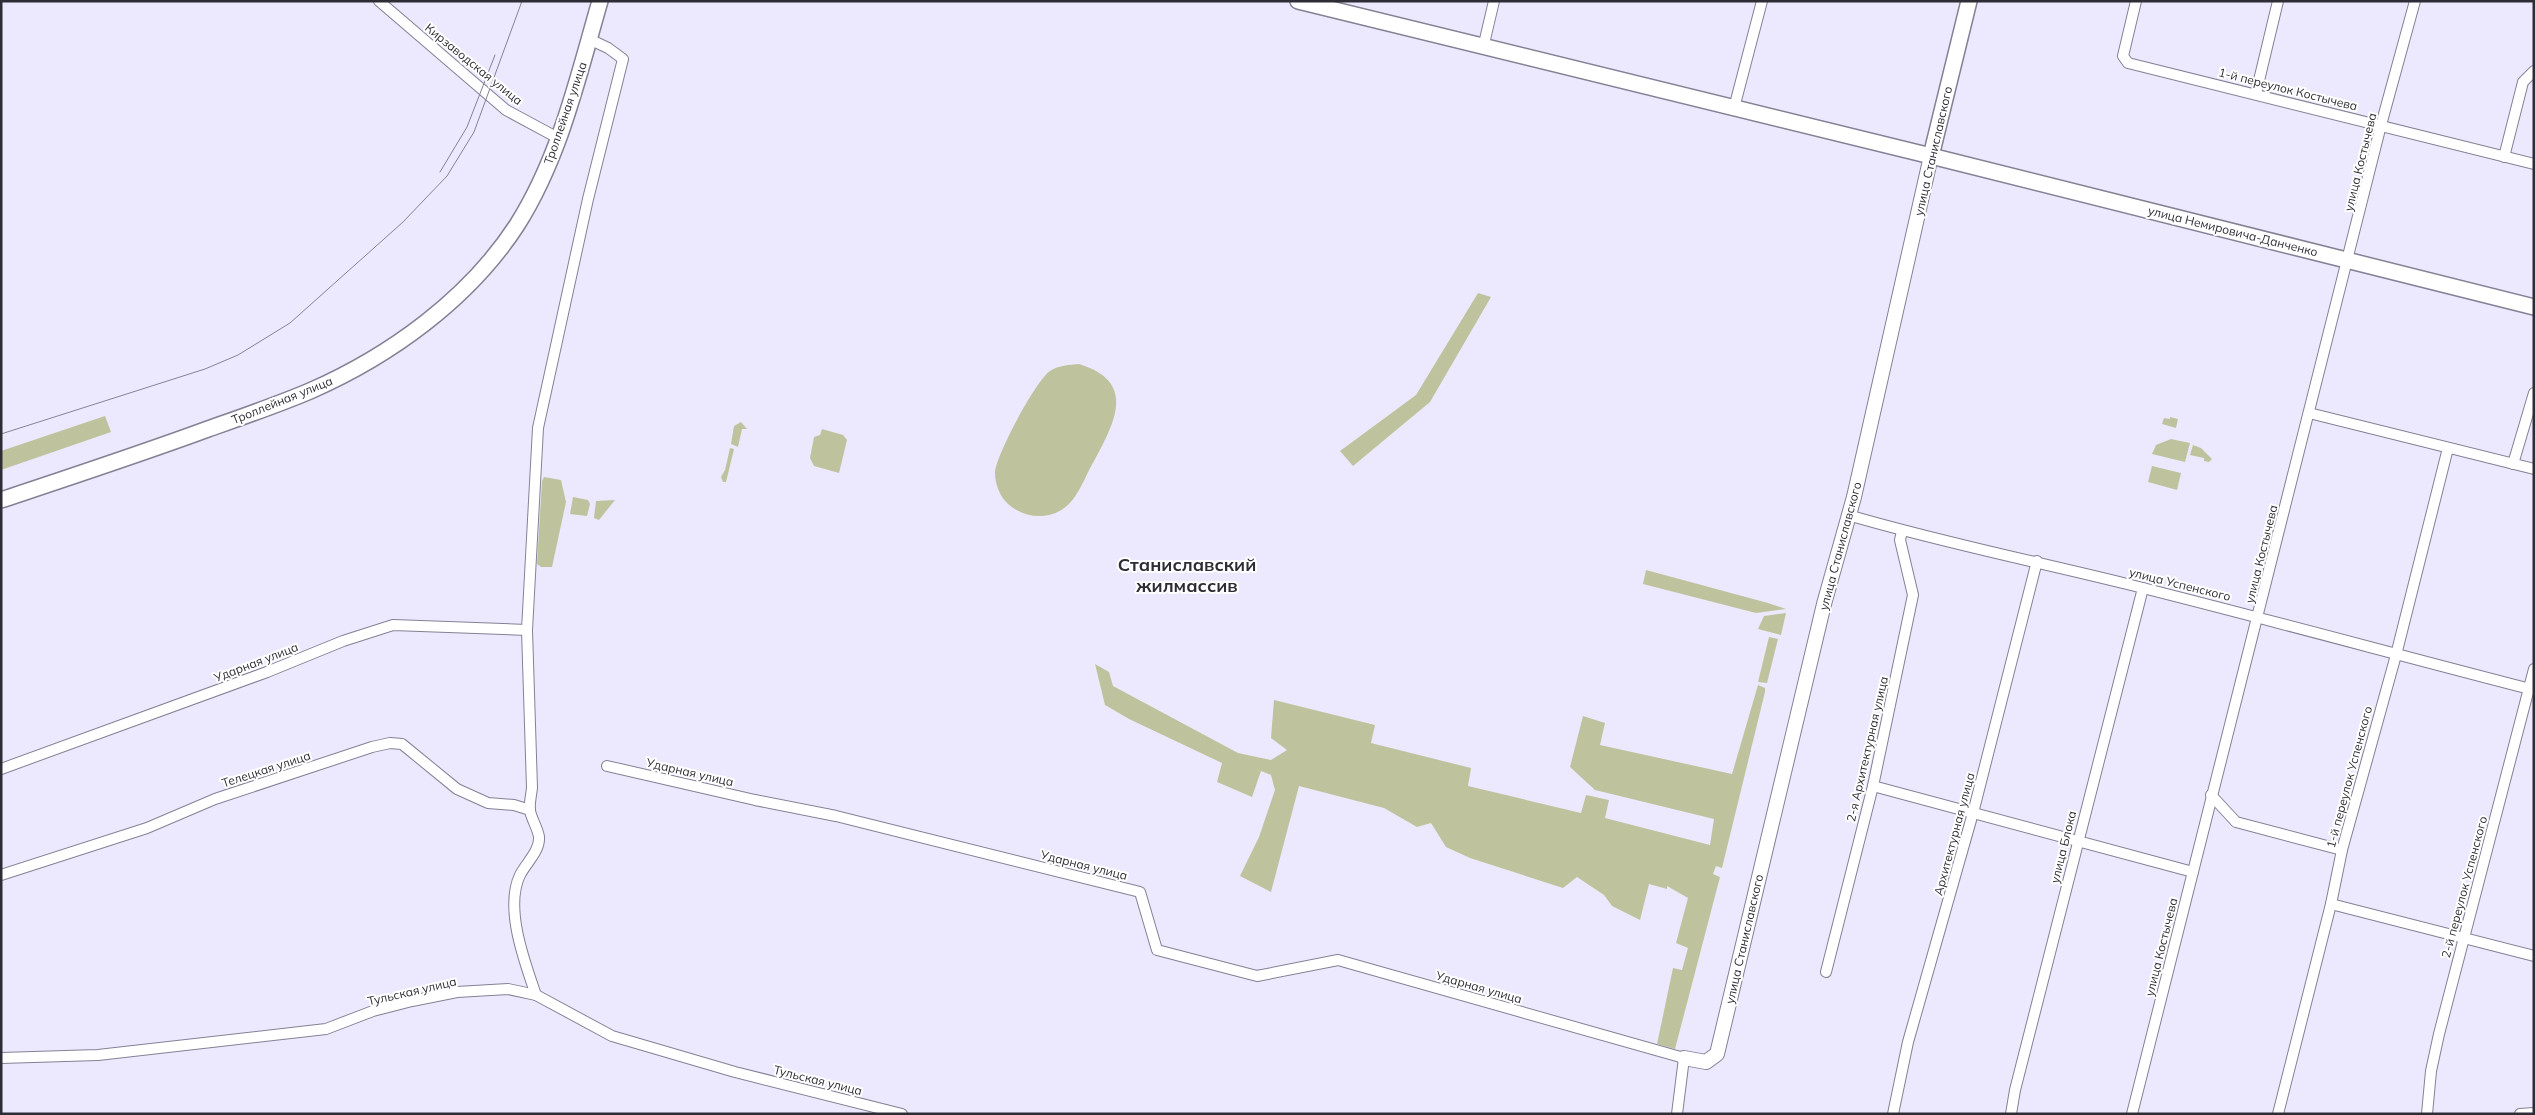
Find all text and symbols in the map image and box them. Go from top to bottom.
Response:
street label: Кирзаводская улица [422,20,526,108]
street label: Троллейная улица [540,60,590,166]
street label: 1-й переулок Костычева [2217,64,2359,114]
street label: улица Станиславского [1911,85,1955,217]
street label: улица Костычева [2341,111,2379,213]
street label: улица Немировича-Данченко [2147,203,2319,259]
street label: Троллейная улица [229,373,335,427]
street label: улица Станиславского [1816,480,1864,612]
street label: улица Костычева [2242,503,2280,605]
district label: Станиславский жилмассив [1118,553,1256,597]
street label: улица Успенского [2128,564,2232,604]
street label: Ударная улица [211,639,300,685]
street label: 2-я Архитектурная улица [1843,675,1891,823]
street label: 1-й переулок Успенского [2323,704,2375,849]
street label: Телецкая улица [220,748,312,790]
street label: Ударная улица [644,754,735,789]
street label: Архитектурная улица [1930,771,1978,897]
street label: улица Блока [2047,809,2079,885]
street label: 2-й переулок Успенского [2438,814,2490,959]
street label: Ударная улица [1038,847,1129,883]
street label: улица Станиславского [1722,873,1766,1005]
street label: улица Костычева [2142,896,2180,998]
street label: Ударная улица [1433,967,1524,1006]
street label: Тульская улица [366,973,458,1009]
street label: Тульская улица [772,1062,864,1098]

